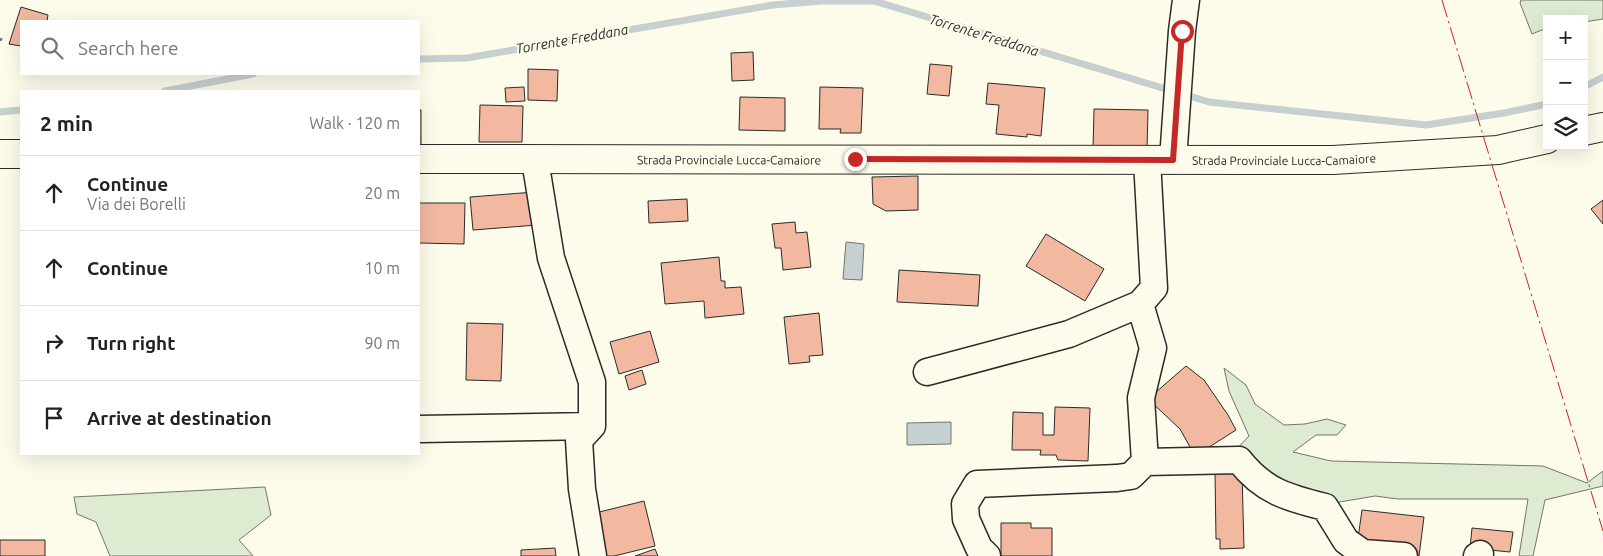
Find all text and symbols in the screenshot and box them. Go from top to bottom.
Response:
water label: Torrente Freddana [927,11,1041,59]
map controls [1543,15,1588,150]
button: + [1543,15,1588,60]
search box [20,20,420,75]
route start [1171,20,1194,43]
water label: Torrente Freddana [515,21,630,57]
icon: search [38,34,66,62]
text: Search here [78,37,178,59]
button: − [1543,60,1588,105]
button: layers [1543,105,1588,150]
text: 2 min [40,111,93,135]
text: Walk · 120 m [309,114,400,132]
route end [844,148,867,171]
street label: Strada Provinciale Lucca-Camaiore [1192,151,1376,167]
street label: Strada Provinciale Lucca-Camaiore [637,153,821,166]
text: Continue [87,173,168,195]
icon: ahead [40,179,68,207]
text: 20 m [364,184,400,202]
text: Via dei Borelli [87,195,186,213]
icon: ahead [40,254,68,282]
text: Continue [87,257,168,279]
text: 10 m [364,259,400,277]
icon: right [40,329,68,357]
text: Turn right [87,332,175,354]
text: 90 m [364,334,400,352]
icon: arrive [40,404,68,432]
text: Arrive at destination [87,407,272,429]

